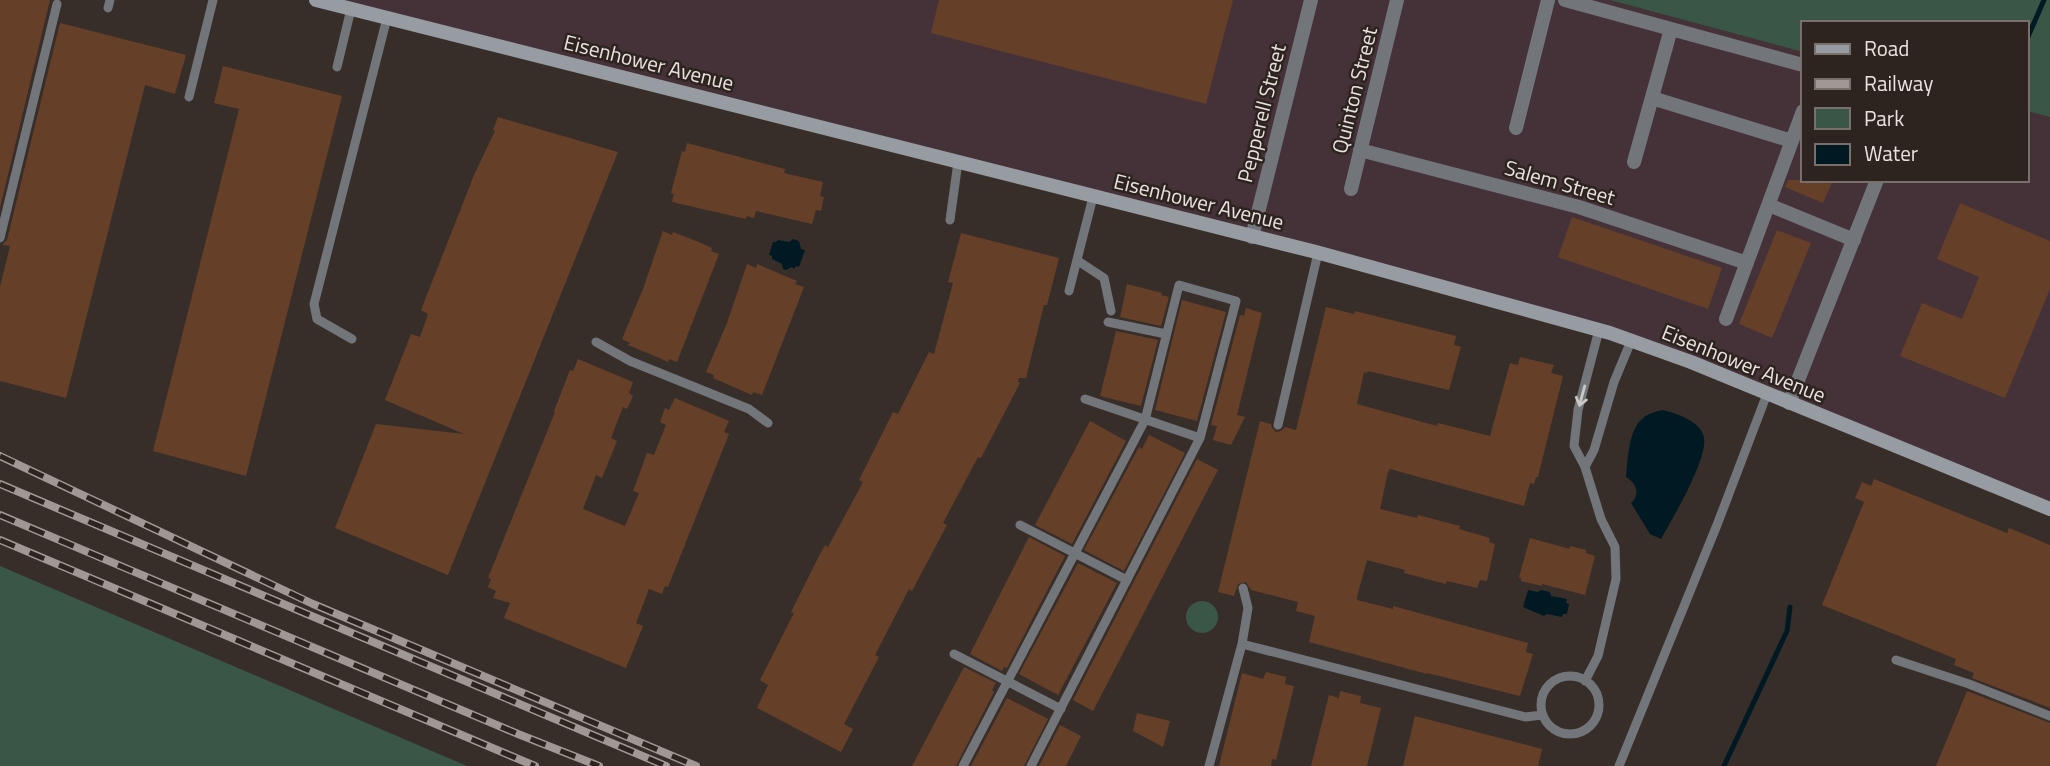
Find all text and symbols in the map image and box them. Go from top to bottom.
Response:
legend [1801,21,2029,182]
street label: Quinton Street [1323,23,1385,157]
street label: Eisenhower Avenue [561,25,737,99]
text: Road [1864,32,1909,64]
street label: Pepperell Street [1228,40,1294,186]
text: Railway [1864,67,1933,99]
text: Park [1864,102,1904,134]
text: Water [1864,137,1918,169]
street label: Salem Street [1501,151,1620,213]
street label: Eisenhower Avenue [1111,164,1287,238]
street label: Eisenhower Avenue [1657,316,1831,410]
one-way arrow [1575,384,1588,407]

